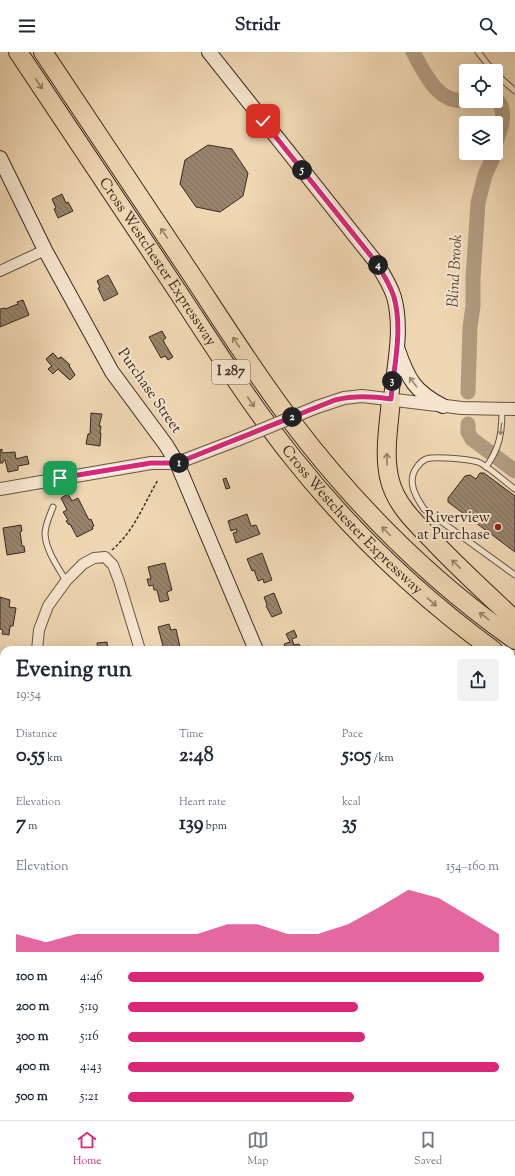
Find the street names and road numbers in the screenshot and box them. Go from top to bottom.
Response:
street label: Cross Westchester Expressway [94,173,221,351]
street label: Purchase Street [112,344,186,438]
road number: I 287 [212,360,250,384]
street label: Cross Westchester Expressway [276,441,428,600]

